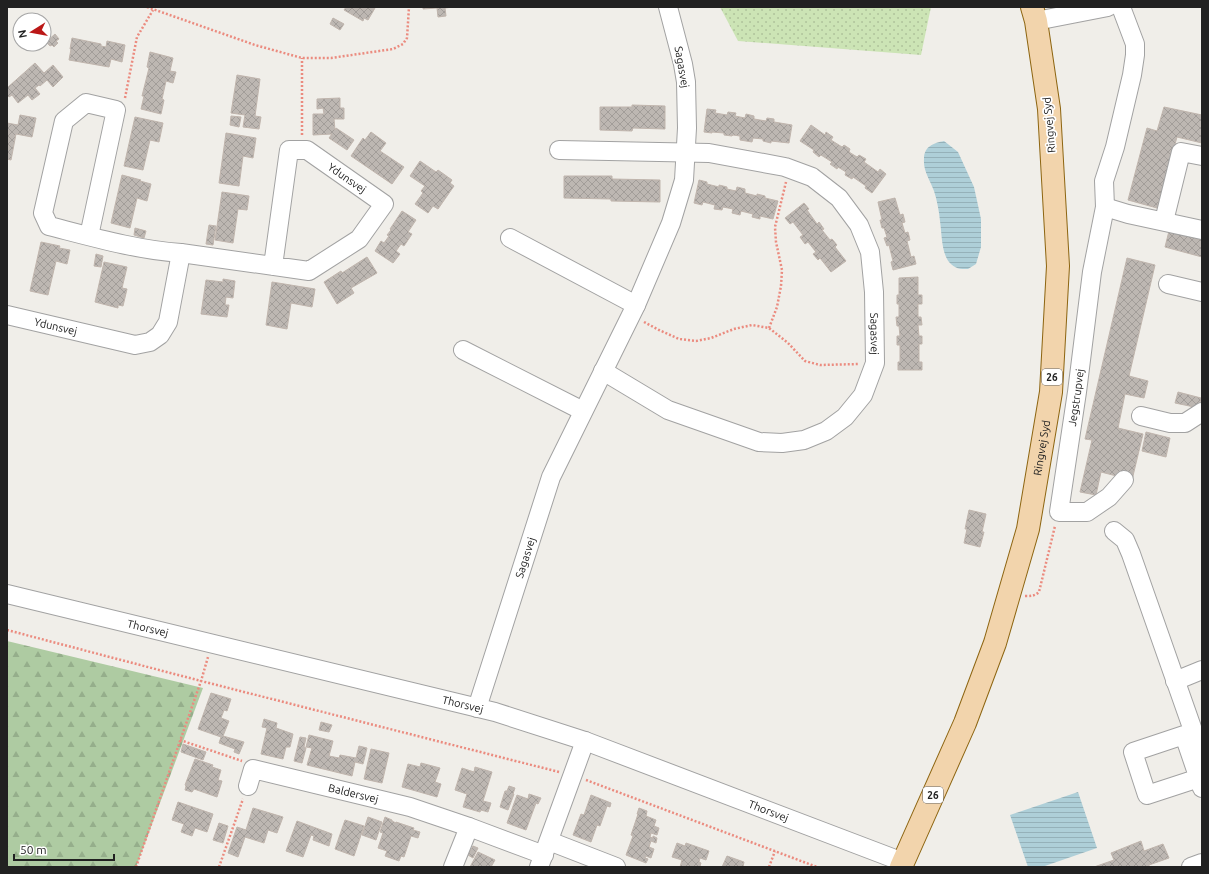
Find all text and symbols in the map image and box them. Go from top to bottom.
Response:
north arrow [12,12,52,52]
text: N [16,29,29,39]
street label: Sagasvej [672,45,692,89]
street label: Ringvej Syd [1041,97,1057,153]
street label: Ydunsvej [326,161,368,195]
street label: Sagasvej [868,312,881,355]
street label: Ydunsvej [33,316,78,337]
street label: Jegstrupvej [1066,368,1086,427]
road number: 26 [1042,369,1062,385]
street label: Ringvej Syd [1031,419,1052,477]
street label: Sagasvej [513,536,537,580]
street label: Thorsvej [126,617,170,639]
street label: Thorsvej [441,693,485,715]
street label: Baldersvej [327,781,380,805]
road number: 26 [923,787,943,803]
street label: Thorsvej [747,798,790,824]
scale bar [14,836,114,862]
text: 50 m [20,843,47,856]

